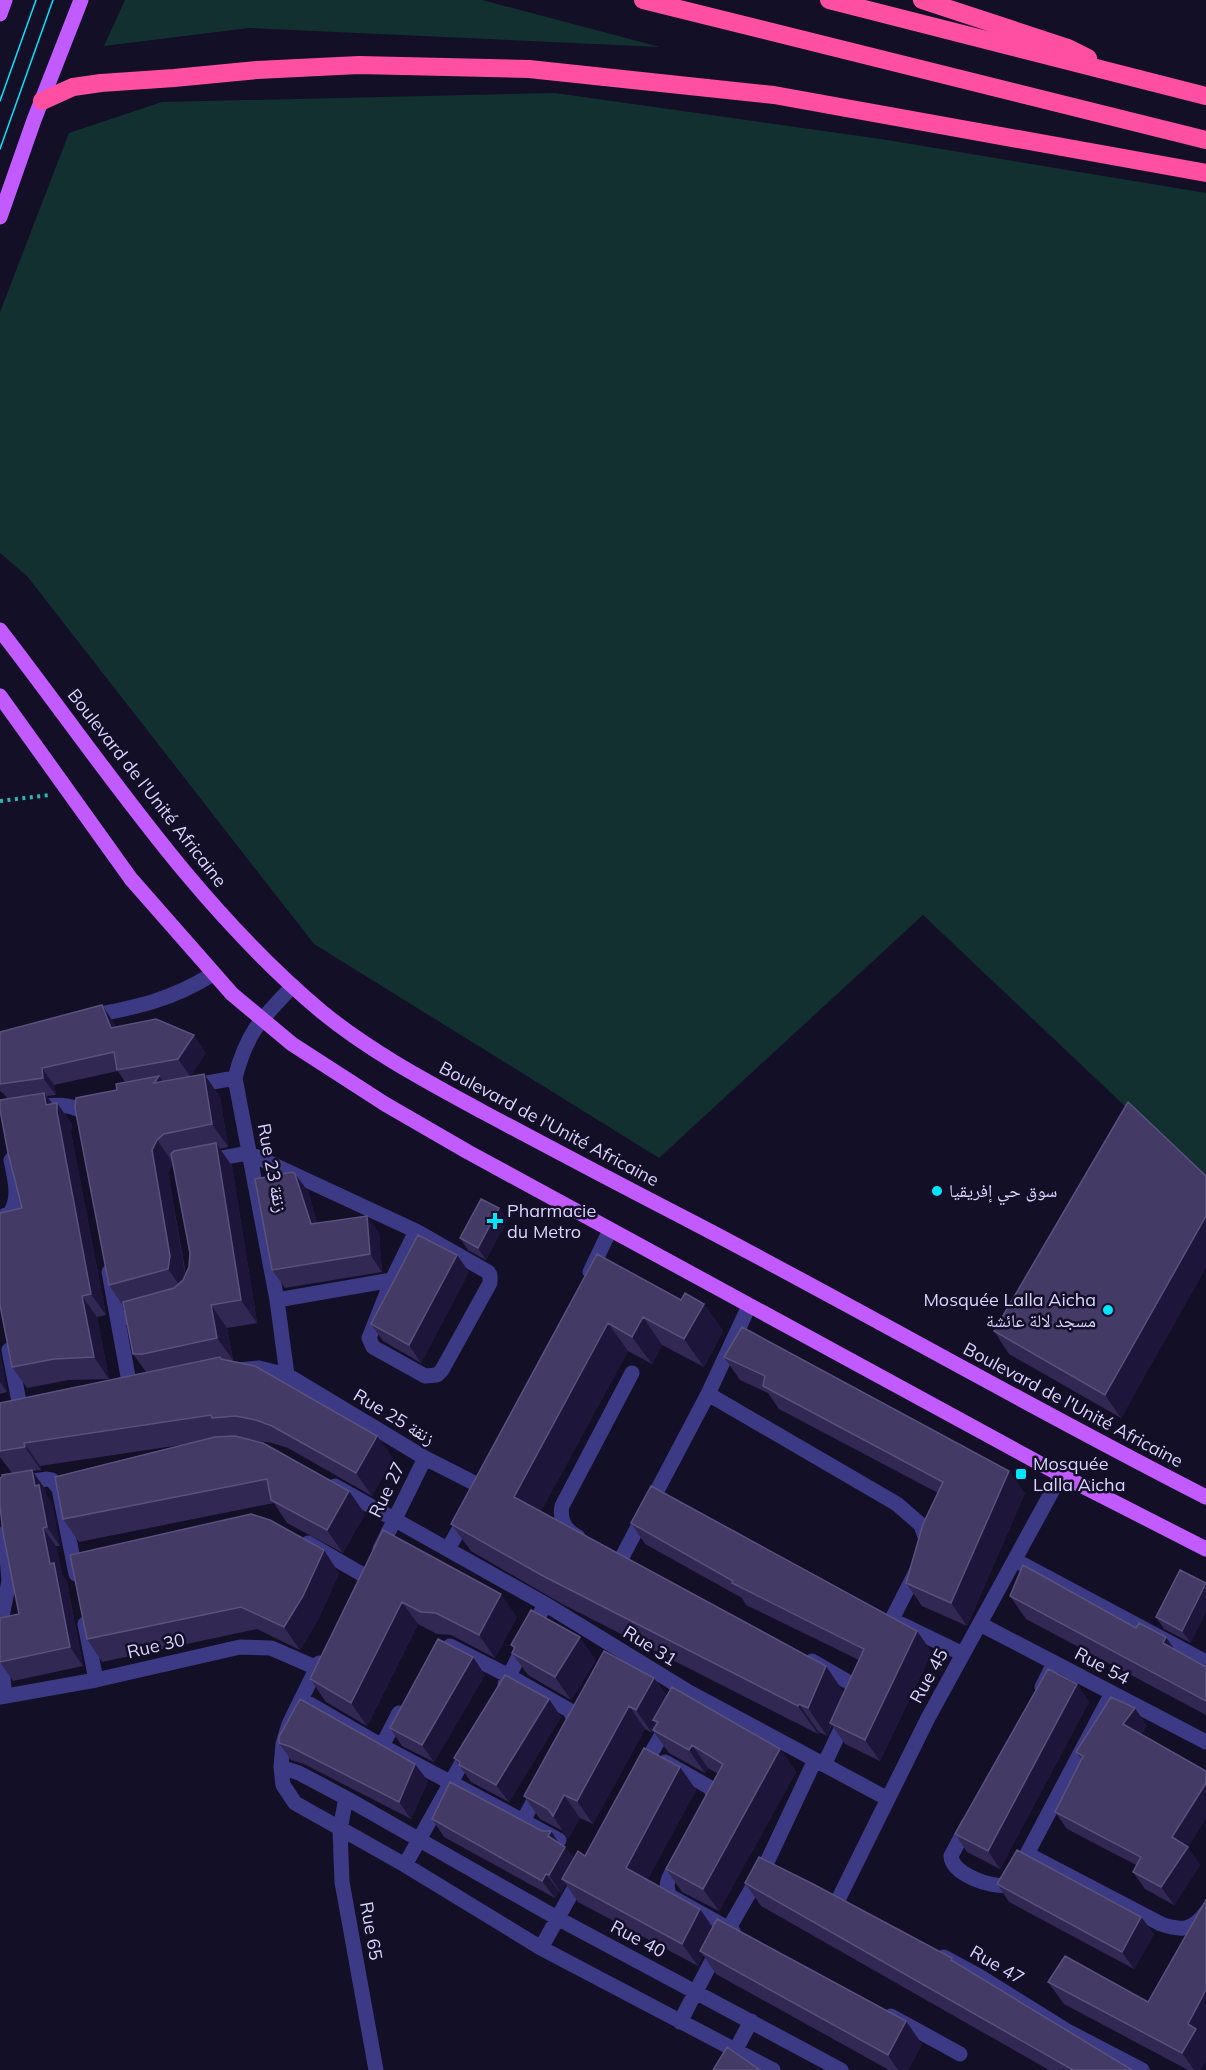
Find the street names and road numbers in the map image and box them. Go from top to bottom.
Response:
street label: Boulevard de l'Unité Africaine [63,684,232,891]
street label: Boulevard de l'Unité Africaine [435,1056,663,1191]
street label: Rue 23 زنقة [253,1121,292,1215]
street label: Boulevard de l'Unité Africaine [959,1337,1187,1472]
street label: Rue 25 زنقة [349,1383,439,1450]
street label: Rue 27 [363,1458,410,1521]
street label: Rue 31 [619,1620,681,1671]
street label: Rue 30 [125,1628,187,1663]
street label: Rue 54 [1071,1642,1134,1690]
street label: Rue 45 [904,1644,953,1707]
street label: Rue 65 [355,1900,388,1962]
street label: Rue 40 [607,1915,670,1963]
street label: Rue 47 [966,1940,1029,1989]

